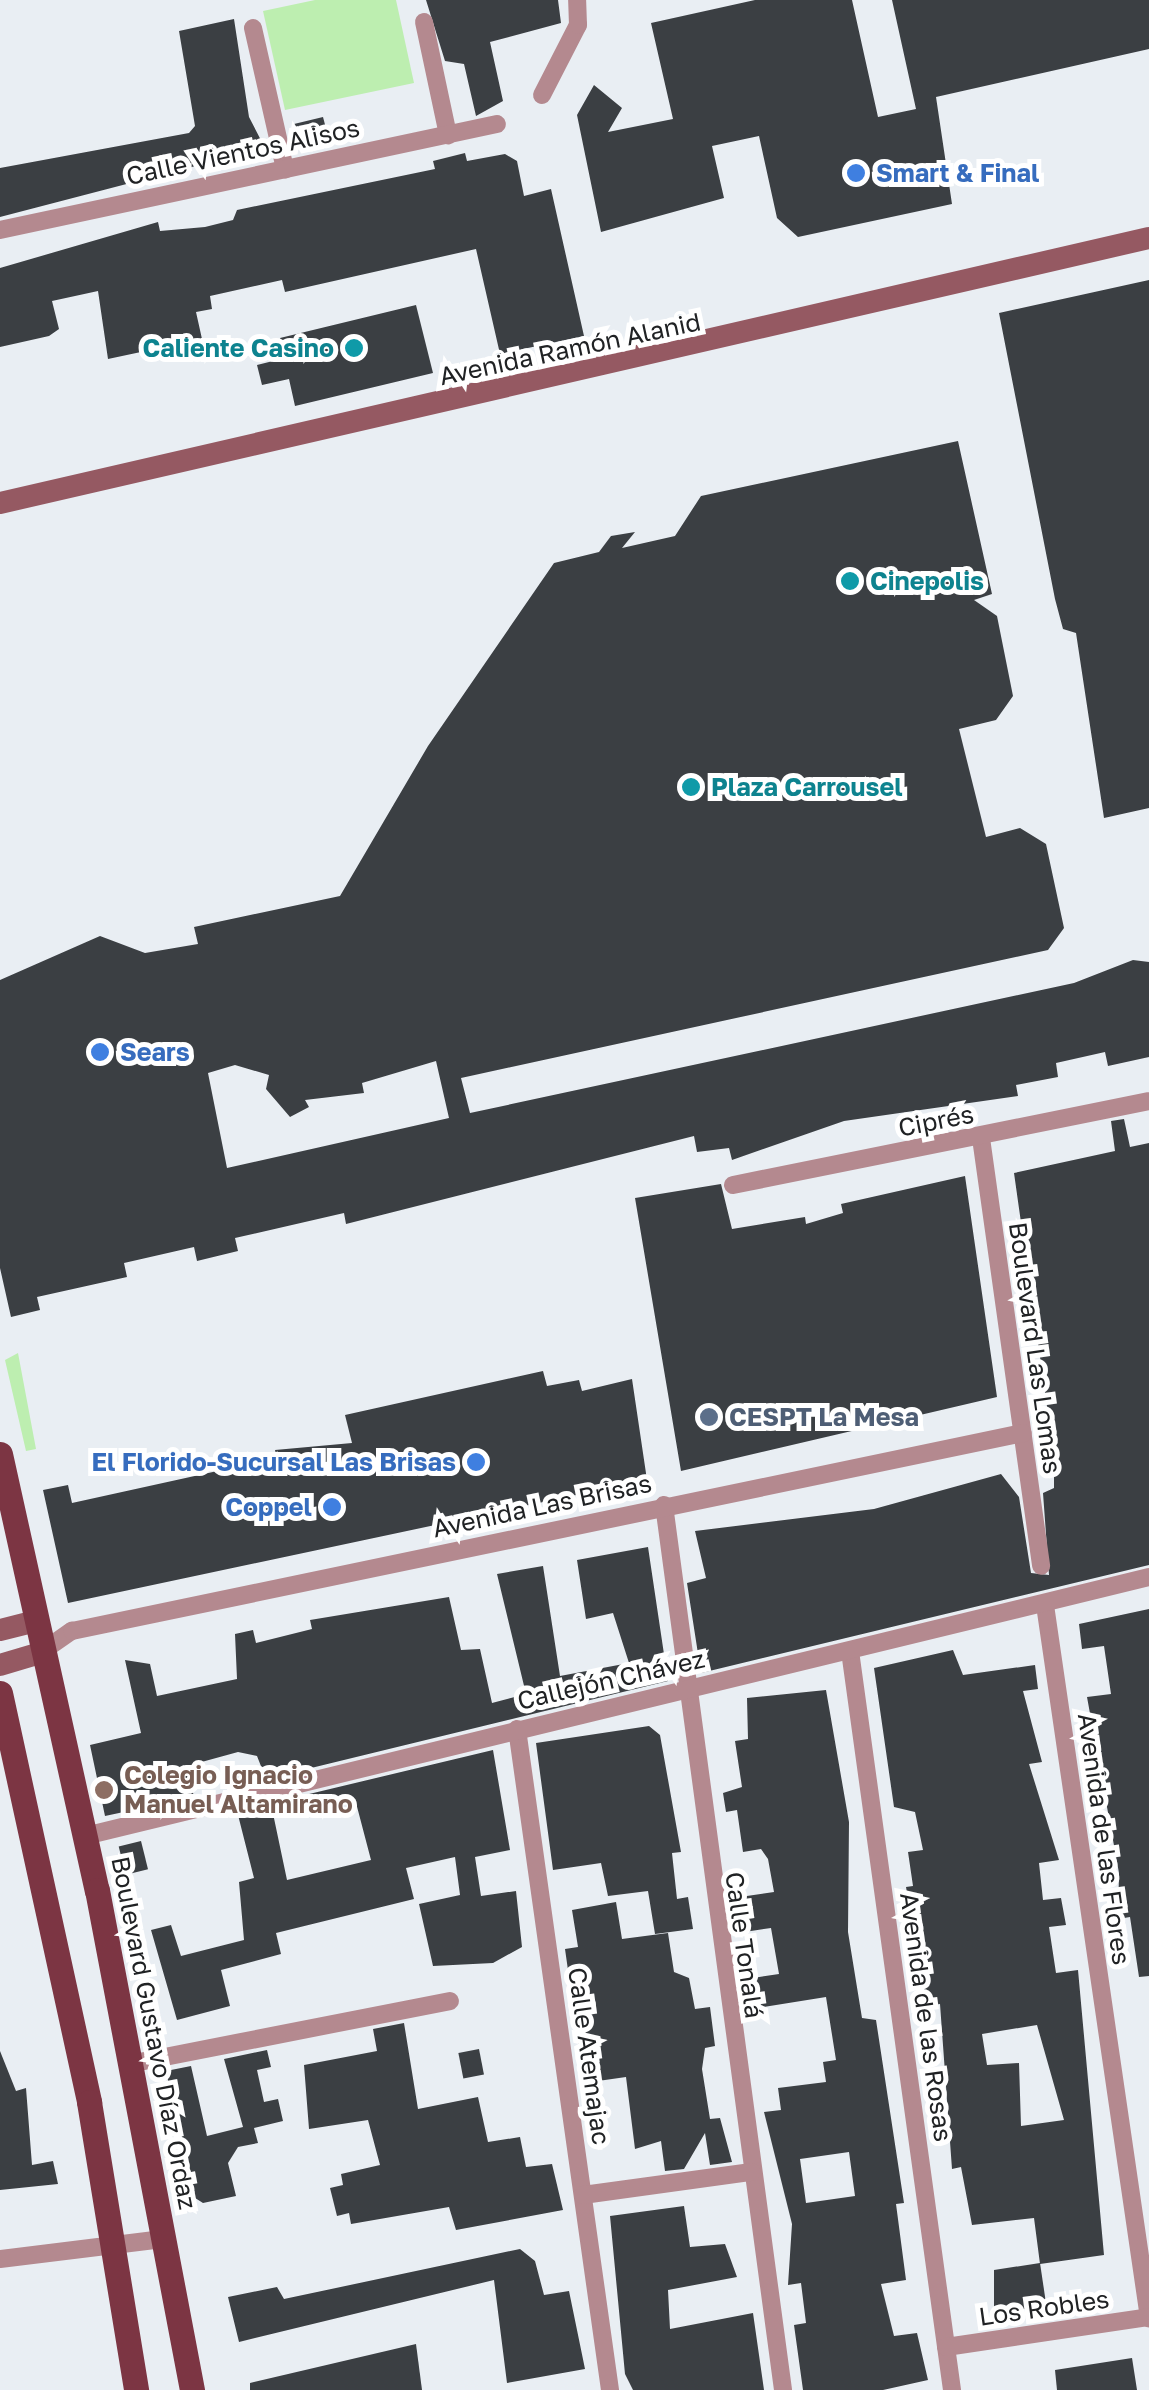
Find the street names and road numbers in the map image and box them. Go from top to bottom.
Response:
street label: Calle Vientos Alisos [124,113,362,191]
street label: Avenida Ramón Alanid [437,307,703,391]
street label: Ciprés [896,1099,976,1143]
street label: Boulevard Las Lomas [1002,1220,1068,1476]
street label: Avenida Las Brisas [430,1468,654,1544]
street label: Callejón Chávez [514,1644,708,1716]
street label: Avenida de las Flores [1071,1711,1137,1967]
street label: Boulevard Gustavo Díaz Ordaz [105,1854,203,2212]
street label: Calle Tonalá [719,1870,769,2020]
street label: Avenida de las Rosas [894,1891,958,2143]
street label: Calle Atemajac [562,1965,616,2147]
street label: Los Robles [977,2284,1111,2332]

